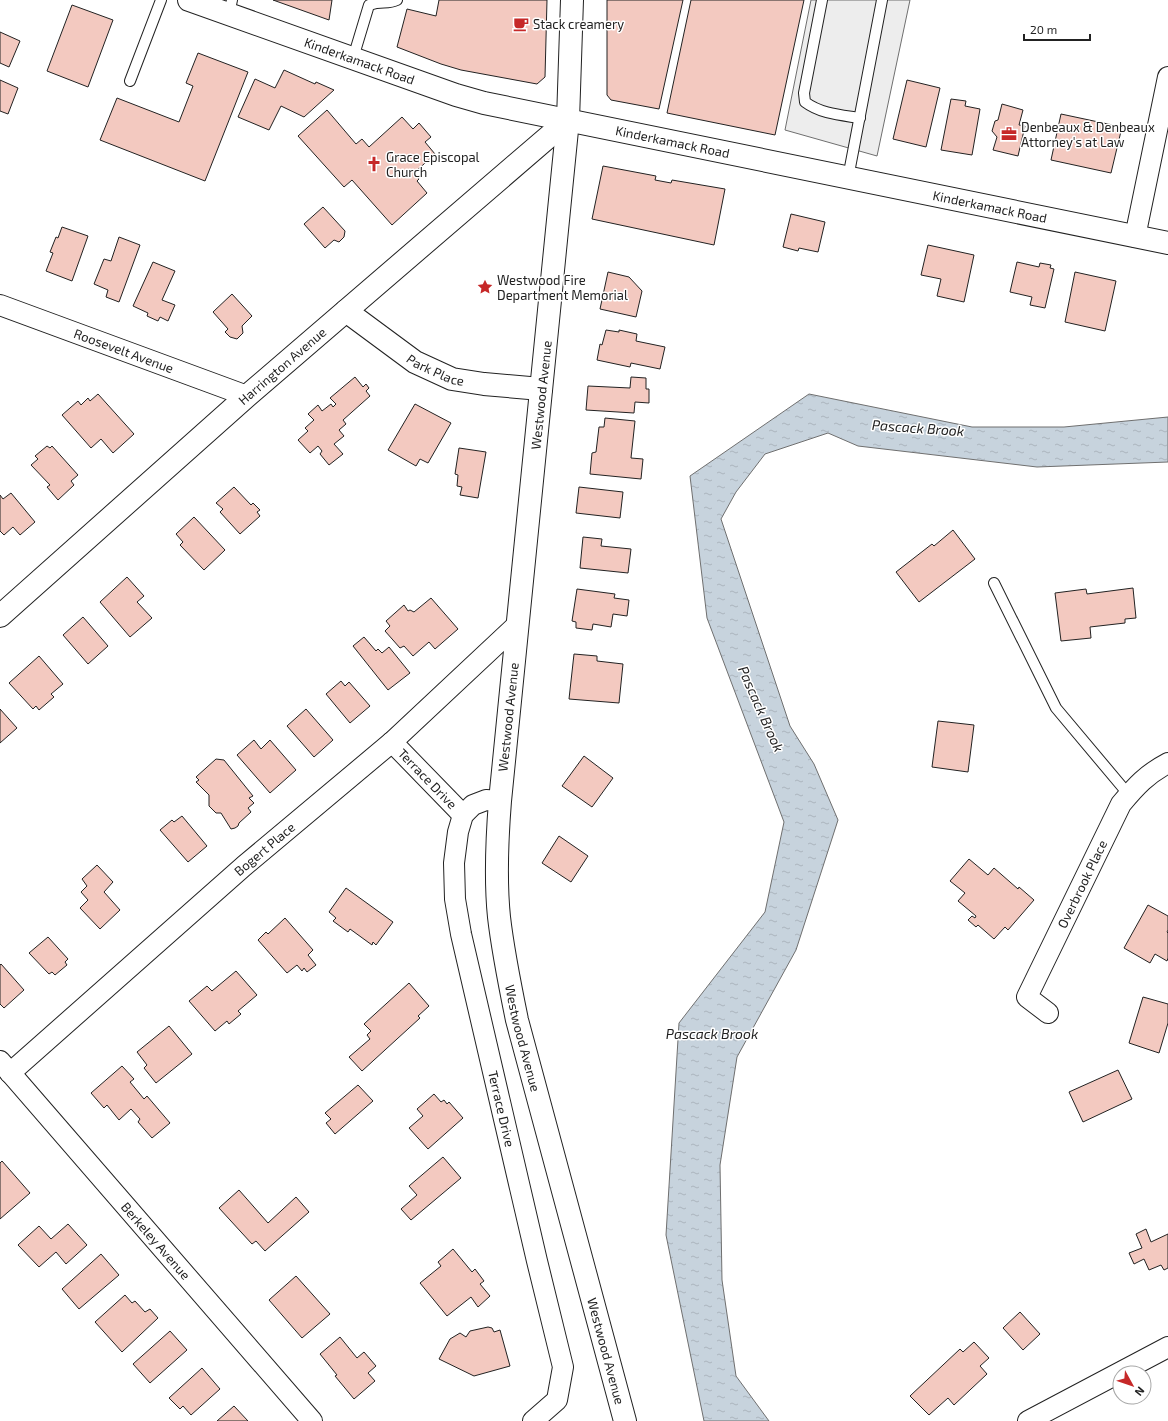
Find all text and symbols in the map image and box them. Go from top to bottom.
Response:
cafe icon: Stack creamery [512,15,530,33]
place label: Stack creamery [533,16,624,32]
scale bar [1024,16,1090,42]
text: 20 m [1030,22,1057,36]
street label: Kinderkamack Road [302,34,417,88]
place label: Denbeaux & Denbeaux Attorney's at Law [1021,119,1155,150]
street label: Kinderkamack Road [614,122,731,161]
office icon: Denbeaux & Denbeaux Attorney's at Law [1000,125,1018,143]
place label: Grace Episcopal Church [386,149,480,180]
church icon: Grace Episcopal Church [365,155,383,173]
street label: Kinderkamack Road [931,187,1049,226]
place label: Westwood Fire Department Memorial [497,272,628,303]
place icon: Westwood Fire Department Memorial [476,278,494,296]
street label: Harrington Avenue [235,324,329,408]
street label: Roosevelt Avenue [72,325,176,376]
street label: Westwood Avenue [527,340,555,450]
street label: Park Place [403,351,465,389]
water label: Pascack Brook [871,416,965,439]
street label: Westwood Avenue [494,662,522,772]
water label: Pascack Brook [735,663,788,754]
street label: Terrace Drive [395,745,460,812]
street label: Bogert Place [231,819,298,879]
street label: Overbrook Place [1054,837,1110,931]
street label: Westwood Avenue [502,983,544,1093]
water label: Pascack Brook [666,1025,758,1042]
street label: Terrace Drive [485,1069,518,1148]
street label: Berkeley Avenue [118,1199,194,1283]
street label: Westwood Avenue [584,1296,628,1406]
north arrow [1112,1365,1152,1405]
text: N [1132,1385,1148,1399]

